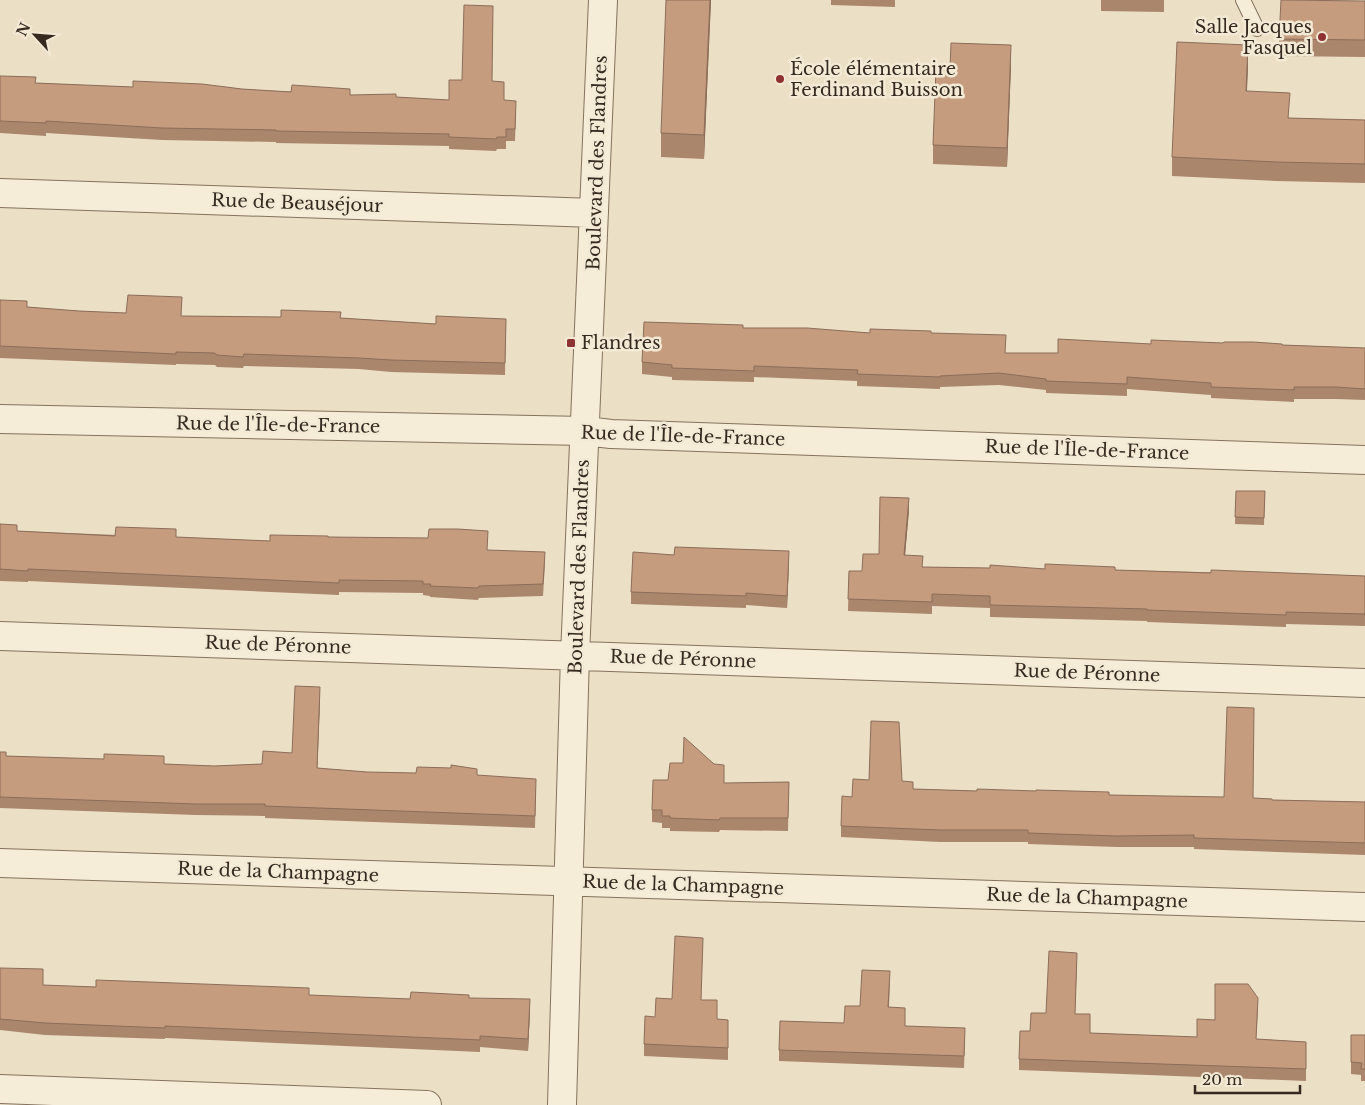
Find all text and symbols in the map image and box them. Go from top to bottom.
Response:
north arrow [10,10,60,60]
place label: Salle Jacques Fasquel [1195,16,1312,59]
text: N [12,19,34,39]
marker: Salle Jacques Fasquel [1316,31,1328,43]
street label: Boulevard des Flandres [582,55,612,271]
place label: École élémentaire Ferdinand Buisson [790,57,963,101]
marker: École élémentaire Ferdinand Buisson [774,73,786,85]
street label: Rue de Beauséjour [211,189,384,217]
place label: Flandres [581,332,660,354]
marker: Flandres [565,337,577,349]
street label: Rue de l'Île-de-France [176,411,380,438]
street label: Rue de l'Île-de-France [580,420,786,451]
street label: Rue de l'Île-de-France [984,434,1190,465]
street label: Boulevard des Flandres [564,459,594,675]
street label: Rue de Péronne [204,631,352,659]
street label: Rue de Péronne [609,645,757,673]
street label: Rue de Péronne [1013,659,1161,687]
street label: Rue de la Champagne [177,857,379,887]
street label: Rue de la Champagne [582,870,784,900]
street label: Rue de la Champagne [986,883,1188,913]
scale bar [1195,1062,1300,1094]
text: 20 m [1202,1070,1242,1089]

